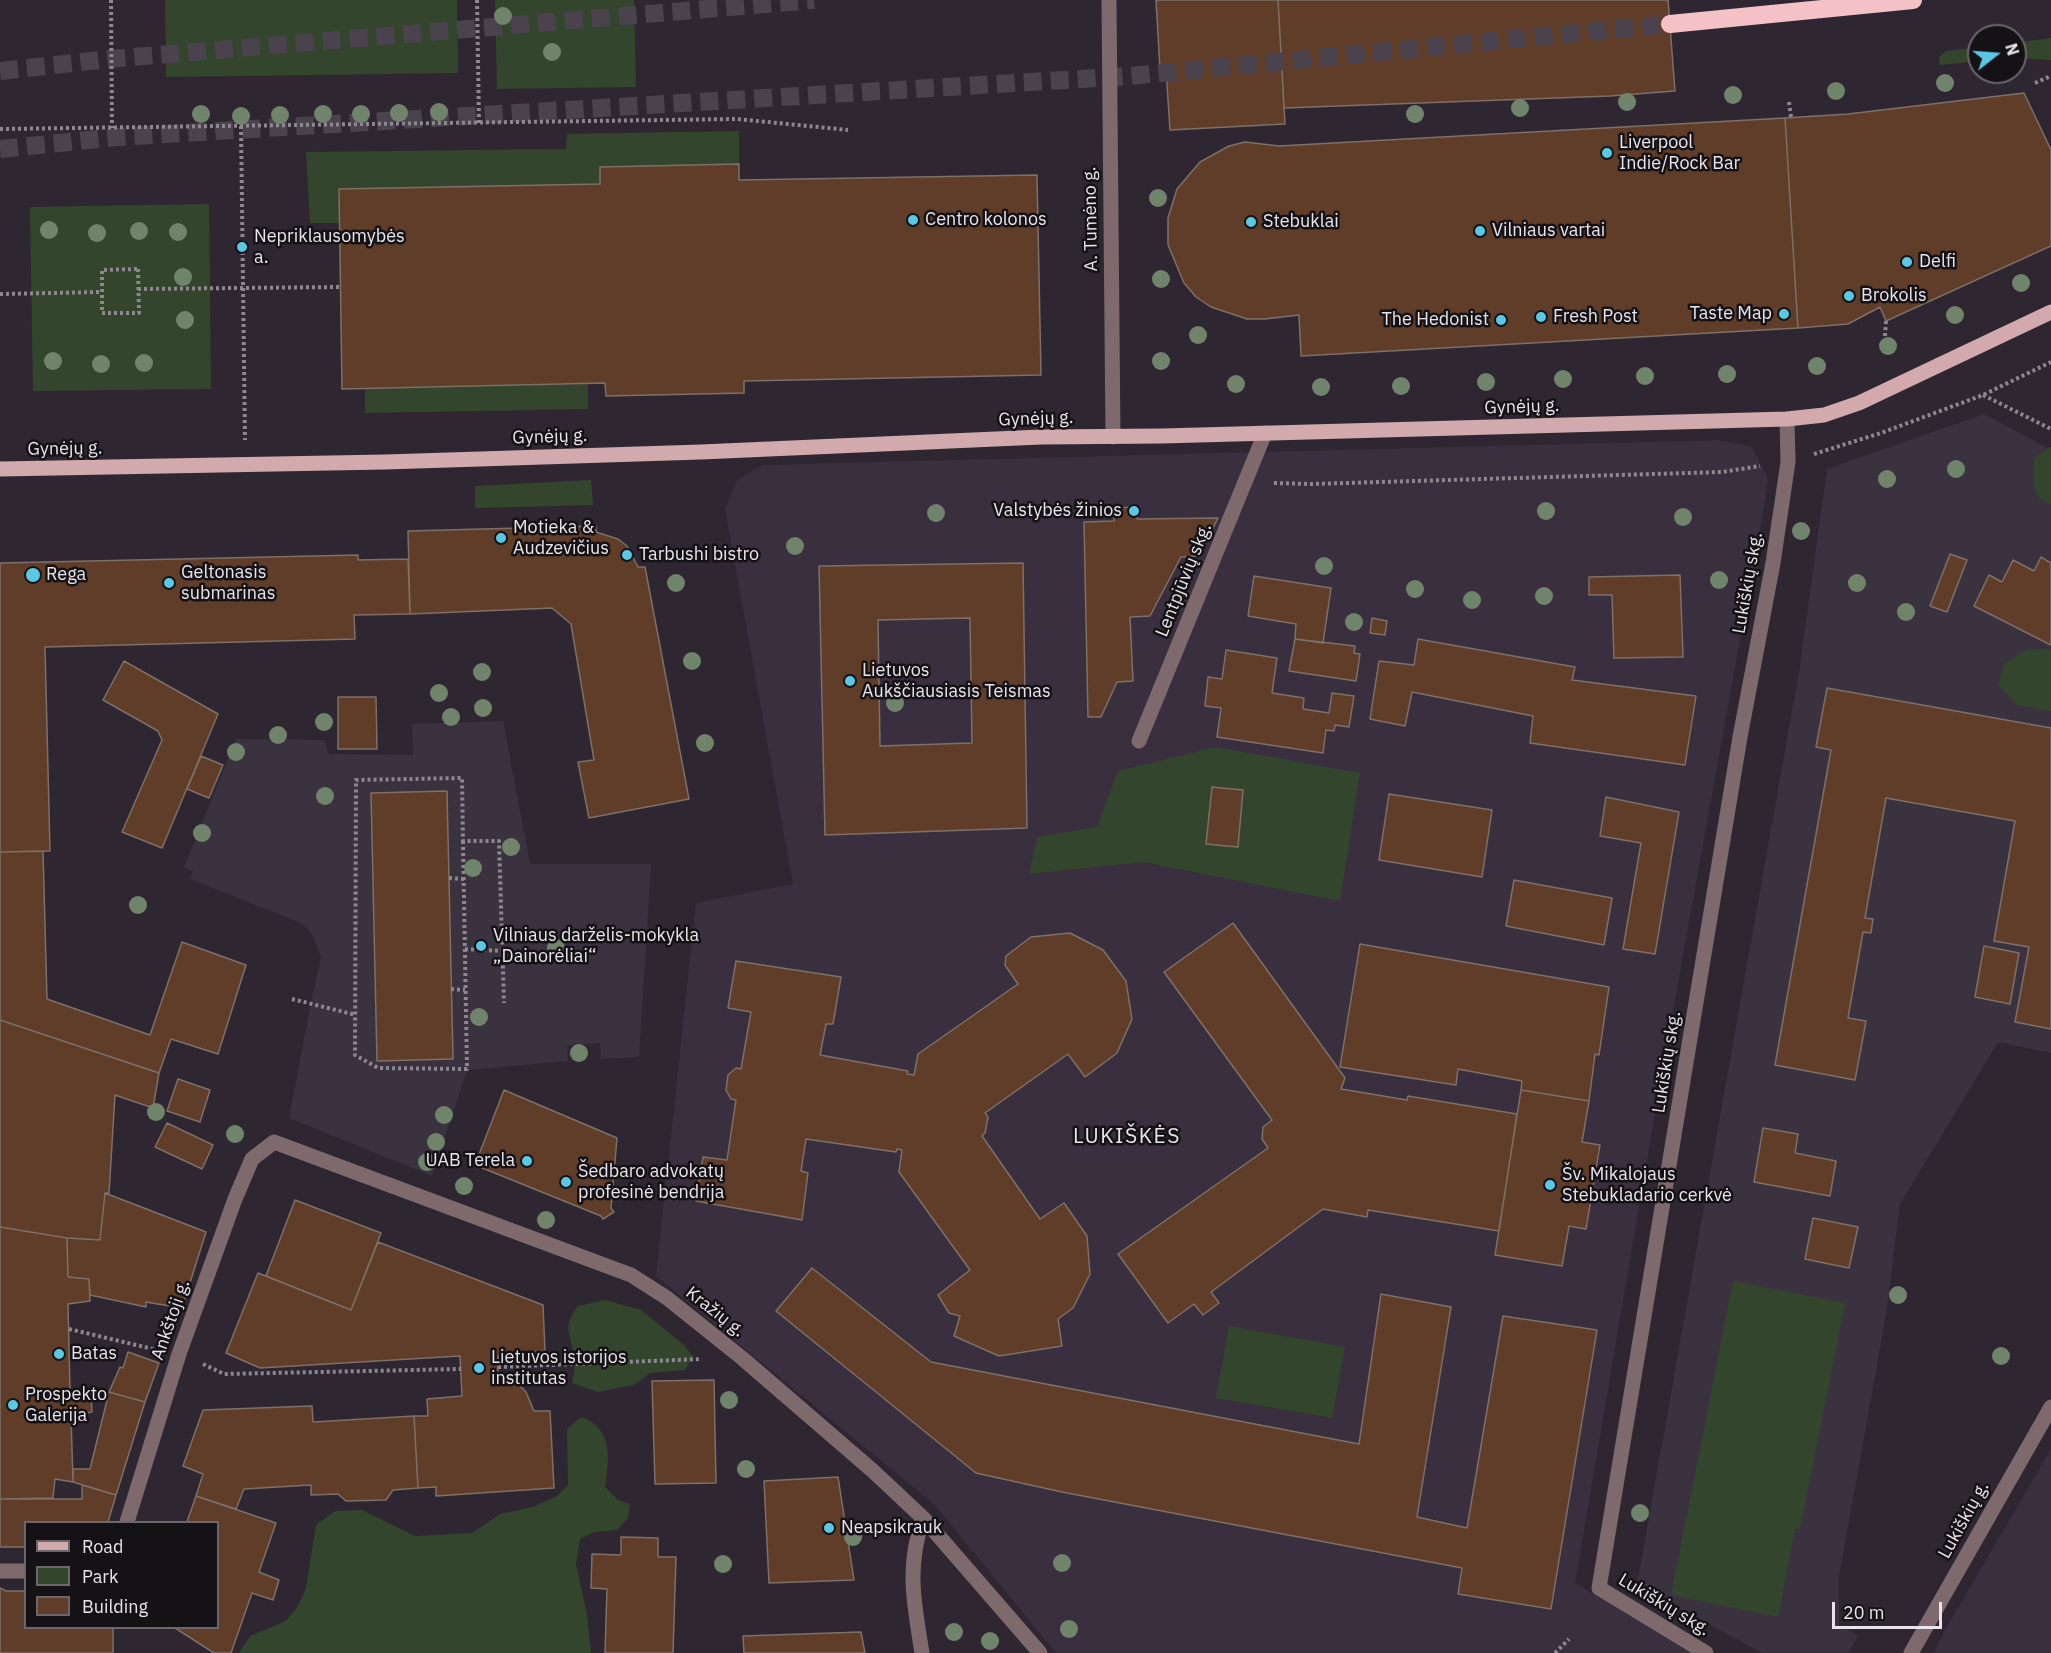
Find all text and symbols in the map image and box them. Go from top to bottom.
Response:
north arrow [1967,24,2027,84]
text: N [2001,41,2024,58]
place label: Liverpool Indie/Rock Bar [1619,132,1740,174]
marker: Liverpool Indie/Rock Bar [1600,146,1614,160]
street label: A. Tumėno g. [1079,166,1103,272]
place label: Centro kolonos [925,209,1047,231]
place label: Stebuklai [1263,211,1339,233]
marker: Centro kolonos [906,213,920,227]
marker: Stebuklai [1244,215,1258,229]
place label: Vilniaus vartai [1492,220,1605,242]
marker: Vilniaus vartai [1473,224,1487,238]
place label: Nepriklausomybės a. [254,226,405,268]
marker: Nepriklausomybės a. [235,240,249,254]
place label: Delfi [1919,251,1956,273]
marker: Delfi [1900,255,1914,269]
place label: Brokolis [1861,285,1927,307]
marker: Brokolis [1842,289,1856,303]
place label: Taste Map [1690,303,1772,325]
place label: Fresh Post [1553,306,1638,328]
marker: Taste Map [1777,307,1791,321]
place label: The Hedonist [1382,309,1489,331]
marker: Fresh Post [1534,310,1548,324]
marker: The Hedonist [1494,313,1508,327]
street label: Gynėjų g. [1484,395,1560,419]
street label: Gynėjų g. [998,407,1074,431]
street label: Gynėjų g. [512,425,588,449]
street label: Gynėjų g. [27,438,103,460]
place label: Valstybės žinios [993,500,1122,522]
marker: Valstybės žinios [1127,504,1141,518]
place label: Motieka & Audzevičius [513,517,609,560]
street label: Lentpjūvių skg. [1151,520,1217,640]
street label: Lukiškių skg. [1728,530,1768,636]
marker: Motieka & Audzevičius [494,531,508,545]
place label: Tarbushi bistro [639,544,759,566]
marker: Tarbushi bistro [620,548,634,562]
place label: Geltonasis submarinas [181,562,275,604]
place label: Rega [46,564,86,586]
marker: Rega [24,566,42,584]
marker: Geltonasis submarinas [162,576,176,590]
place label: Lietuvos Aukščiausiasis Teismas [862,660,1051,702]
marker: Lietuvos Aukščiausiasis Teismas [843,674,857,688]
place label: Vilniaus darželis-mokykla „Dainorėliai“ [493,925,699,968]
marker: Vilniaus darželis-mokykla „Dainorėliai“ [474,939,488,953]
street label: Lukiškių skg. [1648,1009,1686,1115]
district label: LUKIŠKĖS [1073,1124,1181,1150]
place label: UAB Terela [426,1150,515,1172]
marker: UAB Terela [520,1154,534,1168]
place label: Šedbaro advokatų profesinė bendrija [578,1161,724,1204]
place label: Šv. Mikalojaus Stebukladario cerkvė [1562,1164,1732,1206]
marker: Šedbaro advokatų profesinė bendrija [559,1175,573,1189]
marker: Šv. Mikalojaus Stebukladario cerkvė [1543,1178,1557,1192]
street label: Ankštoji g. [147,1277,195,1363]
street label: Kražių g. [681,1282,749,1342]
place label: Batas [71,1343,117,1365]
marker: Batas [52,1347,66,1361]
place label: Lietuvos istorijos institutas [491,1347,627,1390]
marker: Lietuvos istorijos institutas [472,1361,486,1375]
place label: Prospekto Galerija [25,1384,107,1426]
marker: Prospekto Galerija [6,1398,20,1412]
street label: Lukiškių g. [1934,1478,1994,1562]
place label: Neapsikrauk [841,1517,942,1539]
legend [24,1521,219,1629]
marker: Neapsikrauk [822,1521,836,1535]
text: Road [82,1535,123,1558]
text: Park [82,1565,118,1588]
street label: Lukiškių skg. [1614,1569,1714,1641]
scale bar [1835,1590,1944,1628]
text: Building [82,1595,148,1618]
text: 20 m [1843,1601,1885,1624]

